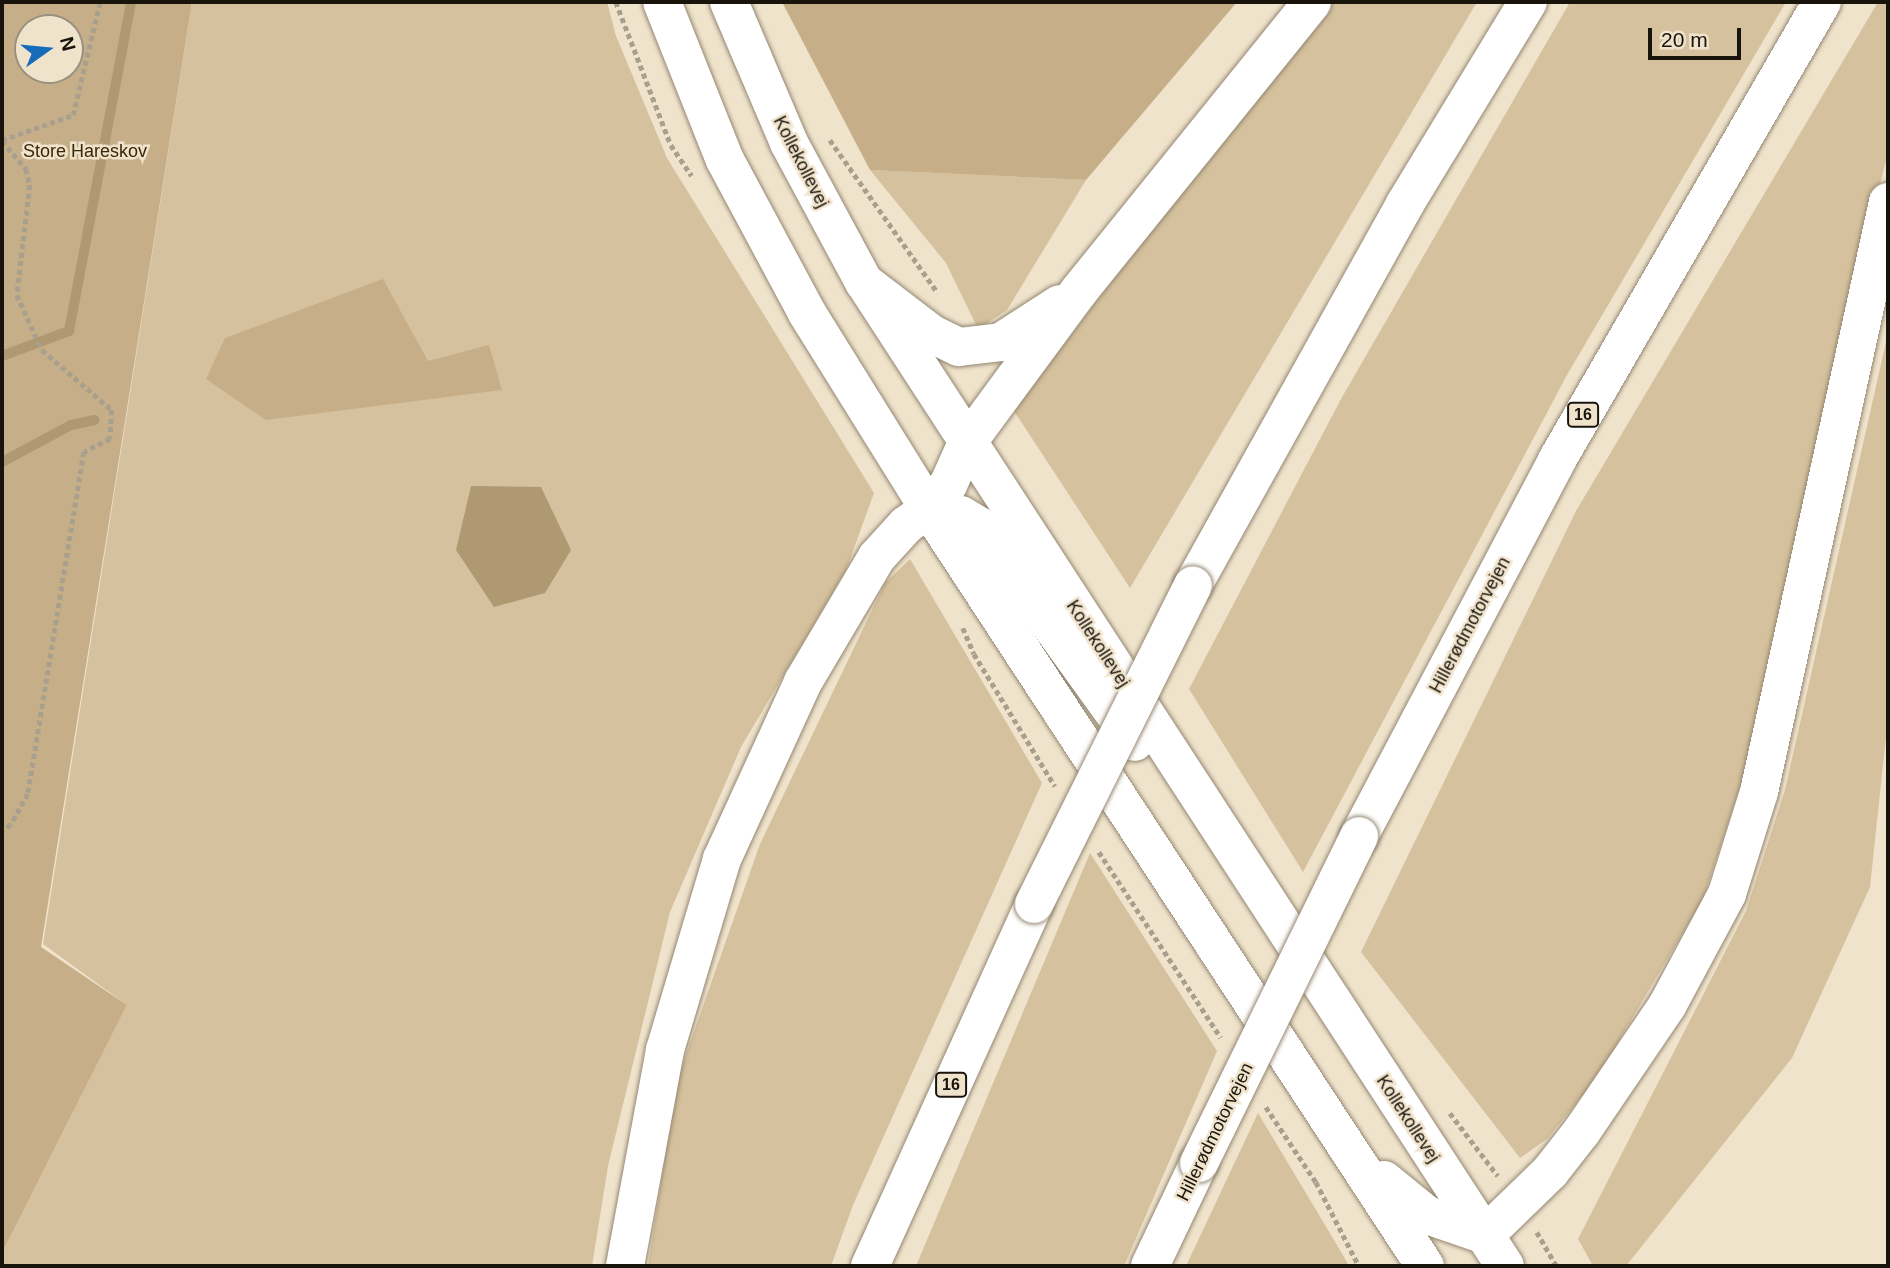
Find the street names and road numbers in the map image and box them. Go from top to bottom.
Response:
street label: Kollekollevej [769,113,833,211]
road number: 16 [1566,402,1600,428]
street label: Hillerødmotorvejen [1425,553,1515,697]
street label: Kollekollevej [1062,596,1134,692]
street label: Hillerødmotorvejen [1172,1059,1258,1205]
street label: Kollekollevej [1372,1071,1444,1167]
road number: 16 [934,1072,968,1098]

